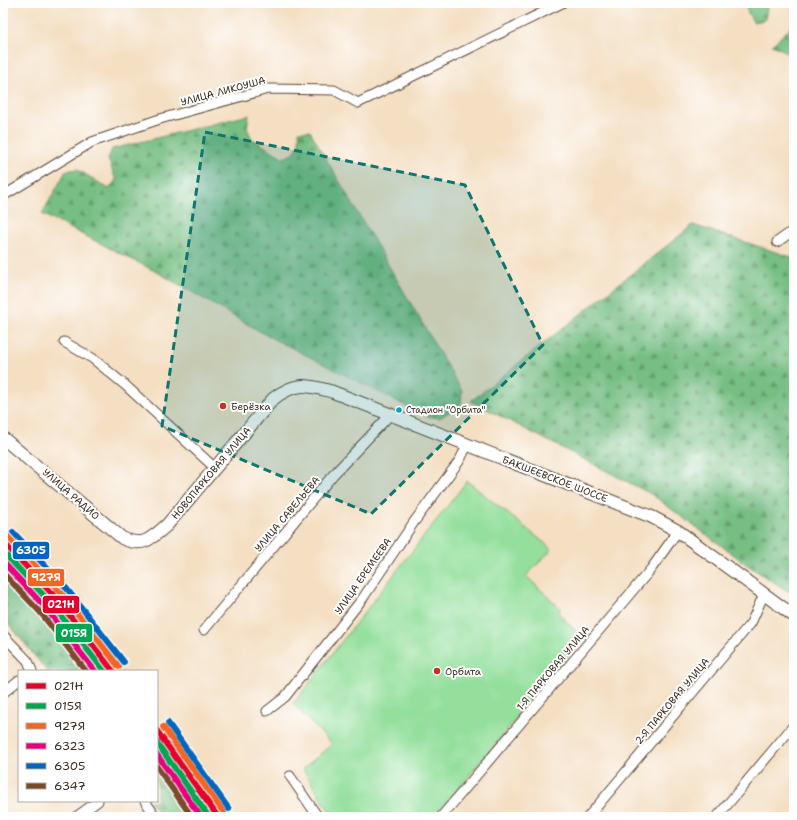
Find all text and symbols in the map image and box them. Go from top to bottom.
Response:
street label: УЛИЦА ЛИКОУША [179,73,267,109]
place label: Берёзка [231,400,271,413]
marker: Берёзка [218,401,228,411]
place label: Стадион "Орбита" [406,404,486,416]
marker: Стадион "Орбита" [394,405,404,415]
street label: НОВОПАРКОВАЯ УЛИЦА [168,424,254,522]
street label: БАКШЕЕВСКОЕ ШОССЕ [501,453,609,505]
street label: УЛИЦА РАДИО [40,466,102,522]
street label: УЛИЦА САВЕЛЬЕВА [252,474,322,554]
street label: УЛИЦА ЕРЕМЕЕВА [332,535,394,617]
line badge: 6305 [12,541,50,560]
text: 6305 [16,543,46,558]
line badge: 927Я [27,568,65,587]
text: 927Я [31,570,61,585]
line badge: 021Н [42,595,80,614]
text: 021Н [47,597,75,612]
line badge: 015Я [55,623,93,643]
street label: 1-Я ПАРКОВАЯ УЛИЦА [514,623,592,713]
text: 015Я [61,626,87,641]
street label: 2-Я ПАРКОВАЯ УЛИЦА [632,655,712,747]
place label: Орбита [445,665,482,678]
marker: Орбита [432,666,442,676]
legend [18,670,158,802]
text: 021Н [54,678,83,694]
text: 015Я [54,698,82,714]
text: 927Я [54,718,85,734]
text: 6323 [54,738,85,754]
text: 6305 [54,758,85,774]
text: 6347 [54,778,86,794]

